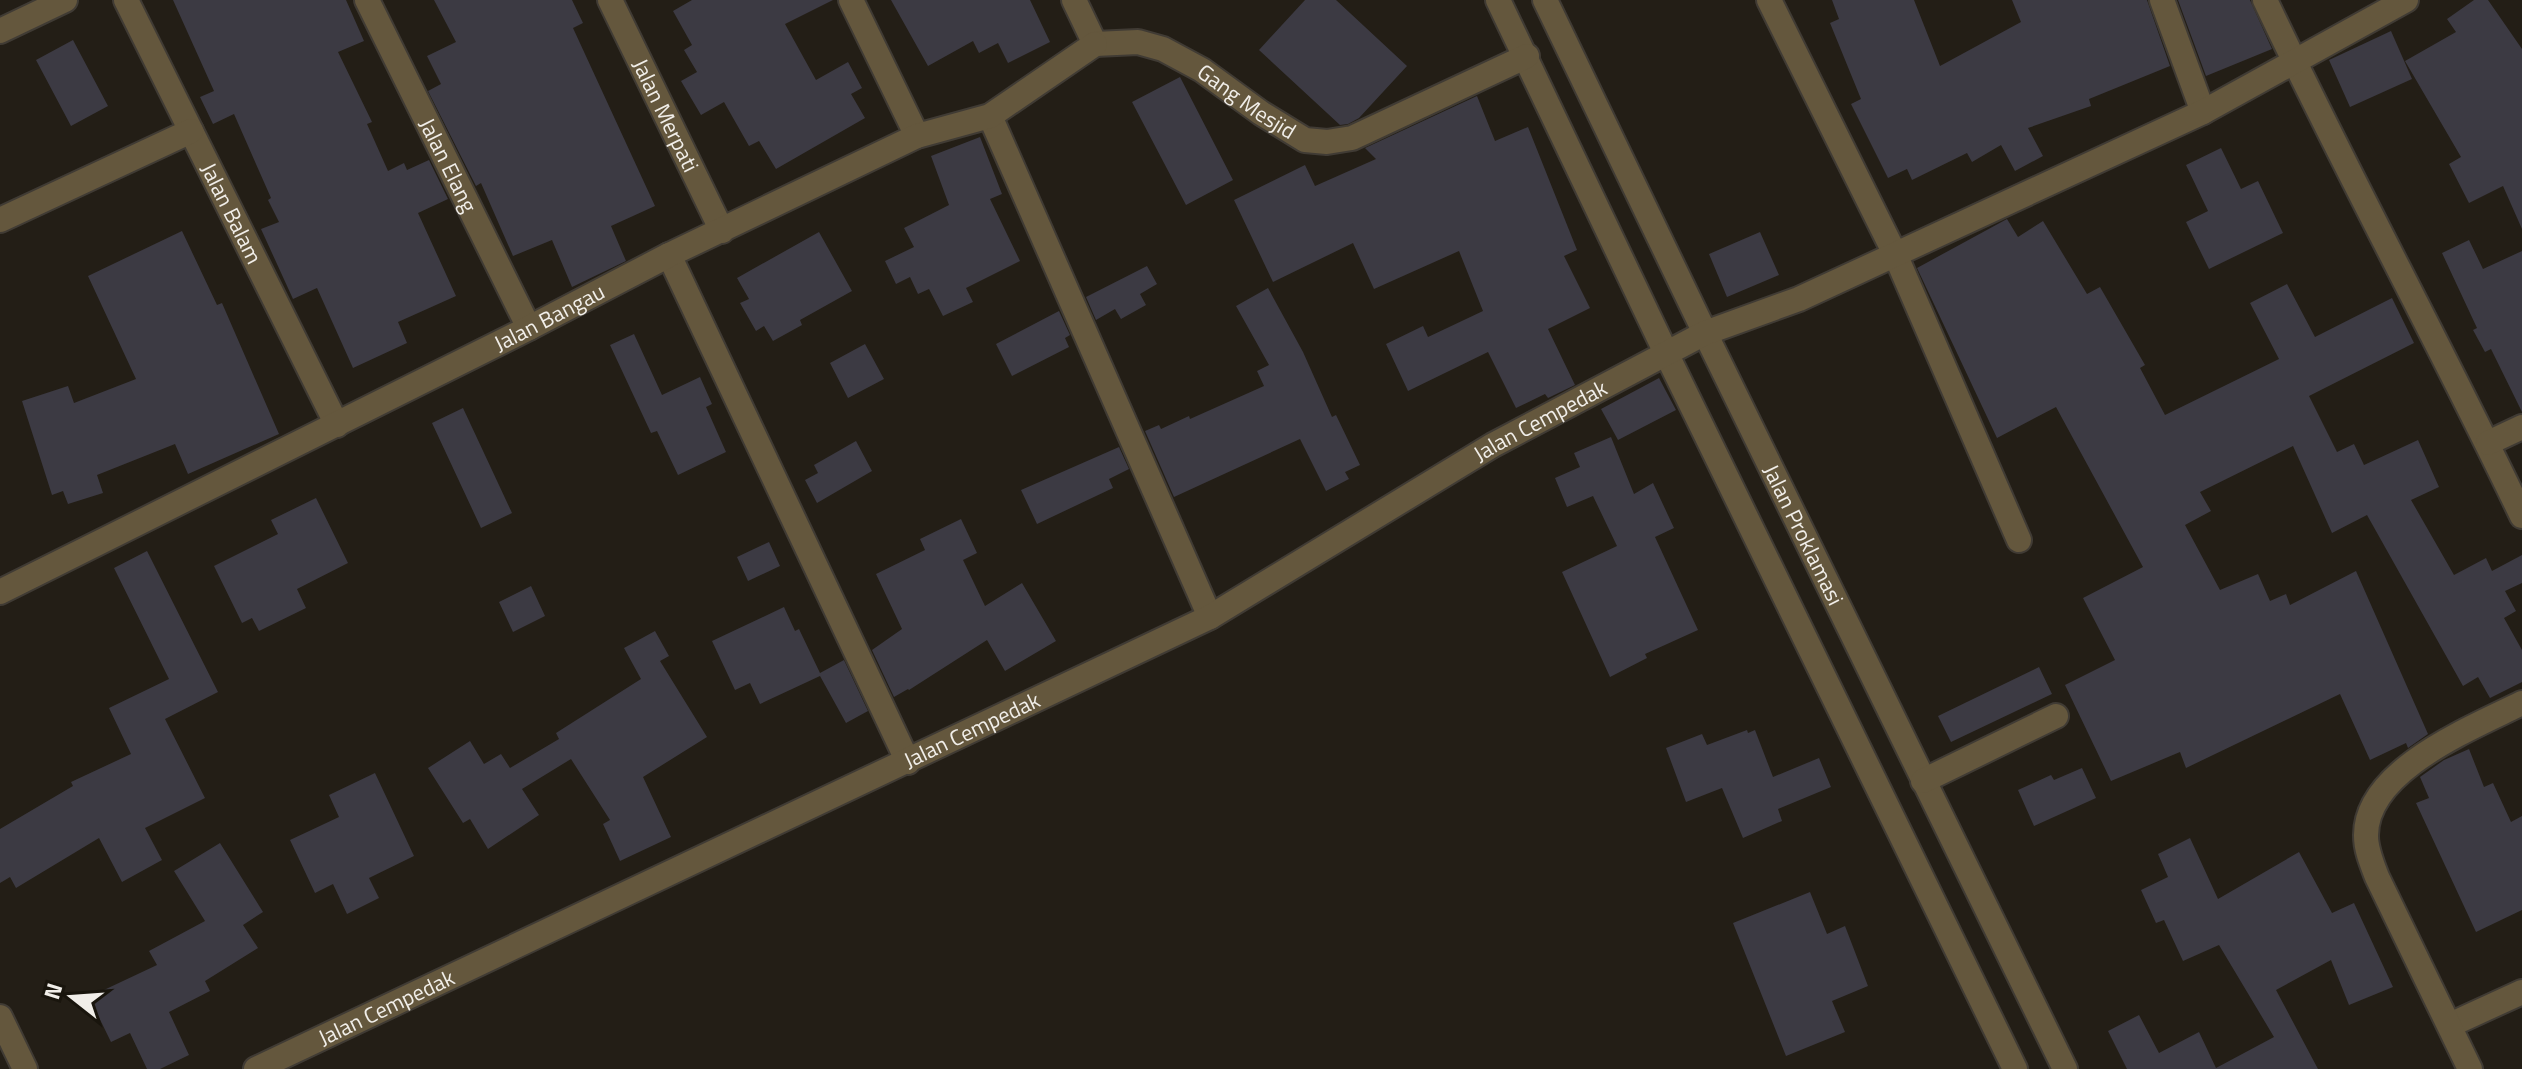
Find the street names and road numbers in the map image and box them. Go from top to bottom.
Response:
street label: Jalan Merpati [624,53,708,178]
street label: Gang Mesjid [1190,55,1303,148]
street label: Jalan Elang [411,112,486,218]
street label: Jalan Balam [192,157,271,270]
street label: Jalan Bangau [488,275,611,360]
street label: Jalan Cempedak [1467,370,1614,470]
street label: Jalan Proklamasi [1755,458,1853,611]
street label: Jalan Cempedak [898,683,1046,777]
street label: Jalan Cempedak [312,960,460,1054]

